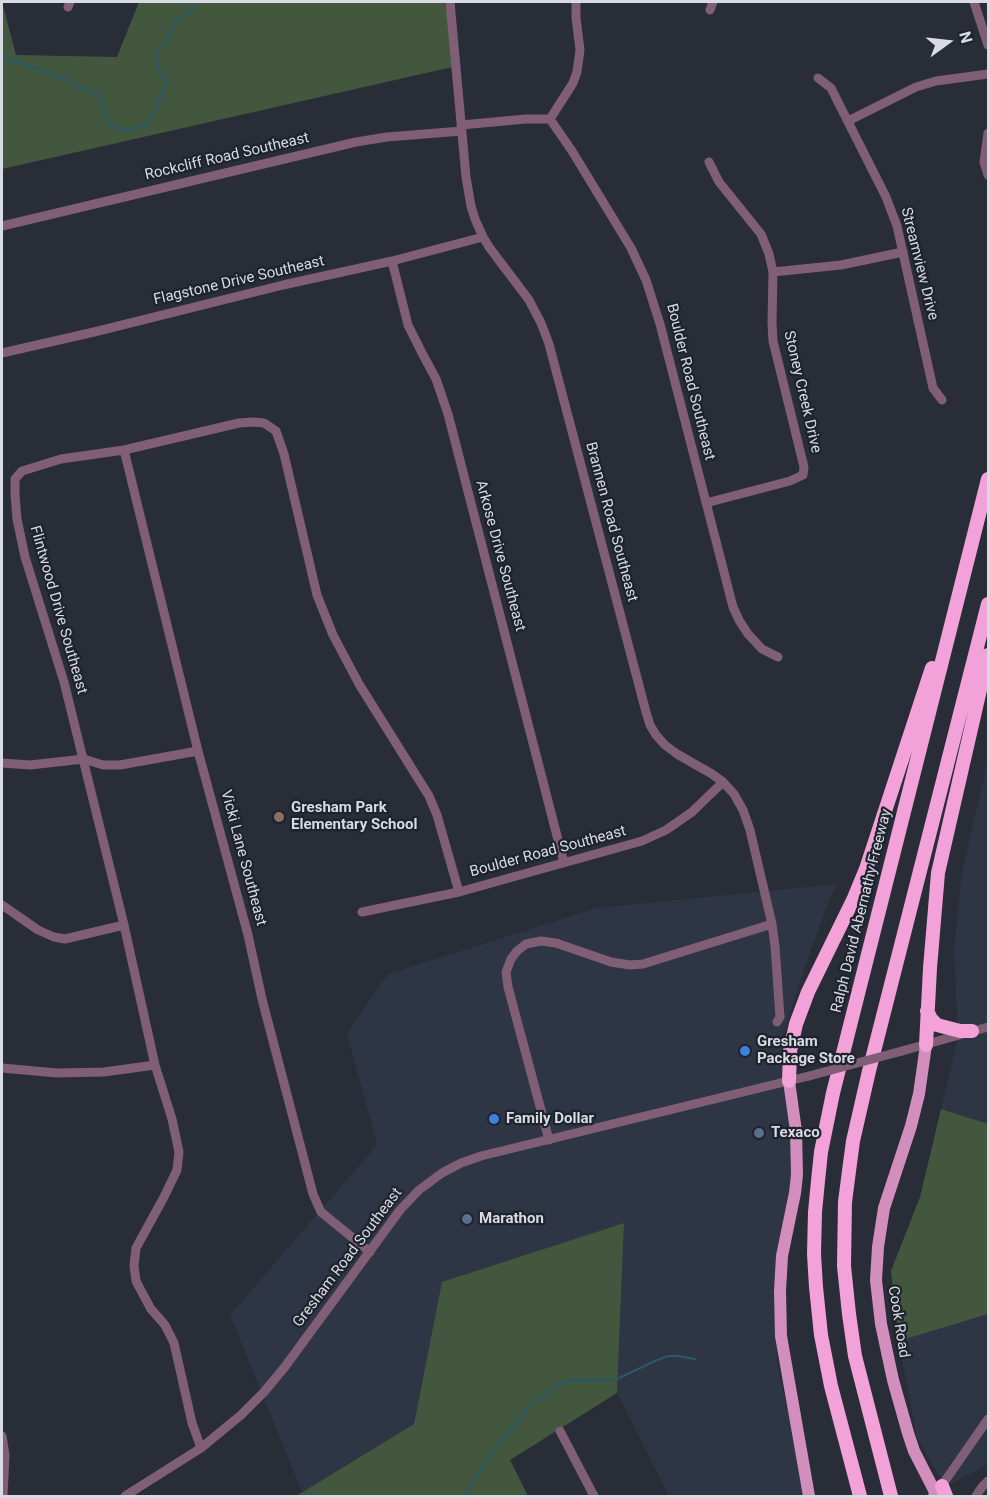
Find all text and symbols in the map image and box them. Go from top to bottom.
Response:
north arrow [918,12,978,72]
text: N [955,29,977,45]
street label: Rockcliff Road Southeast [143,129,311,185]
street label: Streamview Drive [896,206,942,322]
street label: Flagstone Drive Southeast [152,253,326,309]
street label: Boulder Road Southeast [662,302,718,462]
street label: Stoney Creek Drive [779,329,825,455]
street label: Brannen Road Southeast [581,440,641,604]
street label: Arkose Drive Southeast [471,479,529,633]
street label: Flintwood Drive Southeast [25,524,91,696]
street label: Vicki Lane Southeast [216,788,270,928]
place label: Gresham Park Elementary School [291,799,417,834]
street label: Ralph David Abernathy Freeway [828,807,896,1015]
marker: Gresham Park Elementary School [272,810,286,824]
street label: Boulder Road Southeast [468,822,628,882]
place label: Gresham Package Store [757,1033,855,1068]
marker: Gresham Package Store [738,1044,752,1058]
place label: Family Dollar [506,1110,594,1128]
marker: Family Dollar [487,1112,501,1126]
place label: Texaco [771,1124,820,1142]
marker: Texaco [752,1126,766,1140]
street label: Gresham Road Southeast [290,1185,406,1331]
place label: Marathon [479,1210,544,1228]
marker: Marathon [460,1212,474,1226]
street label: Cook Road [883,1285,913,1359]

